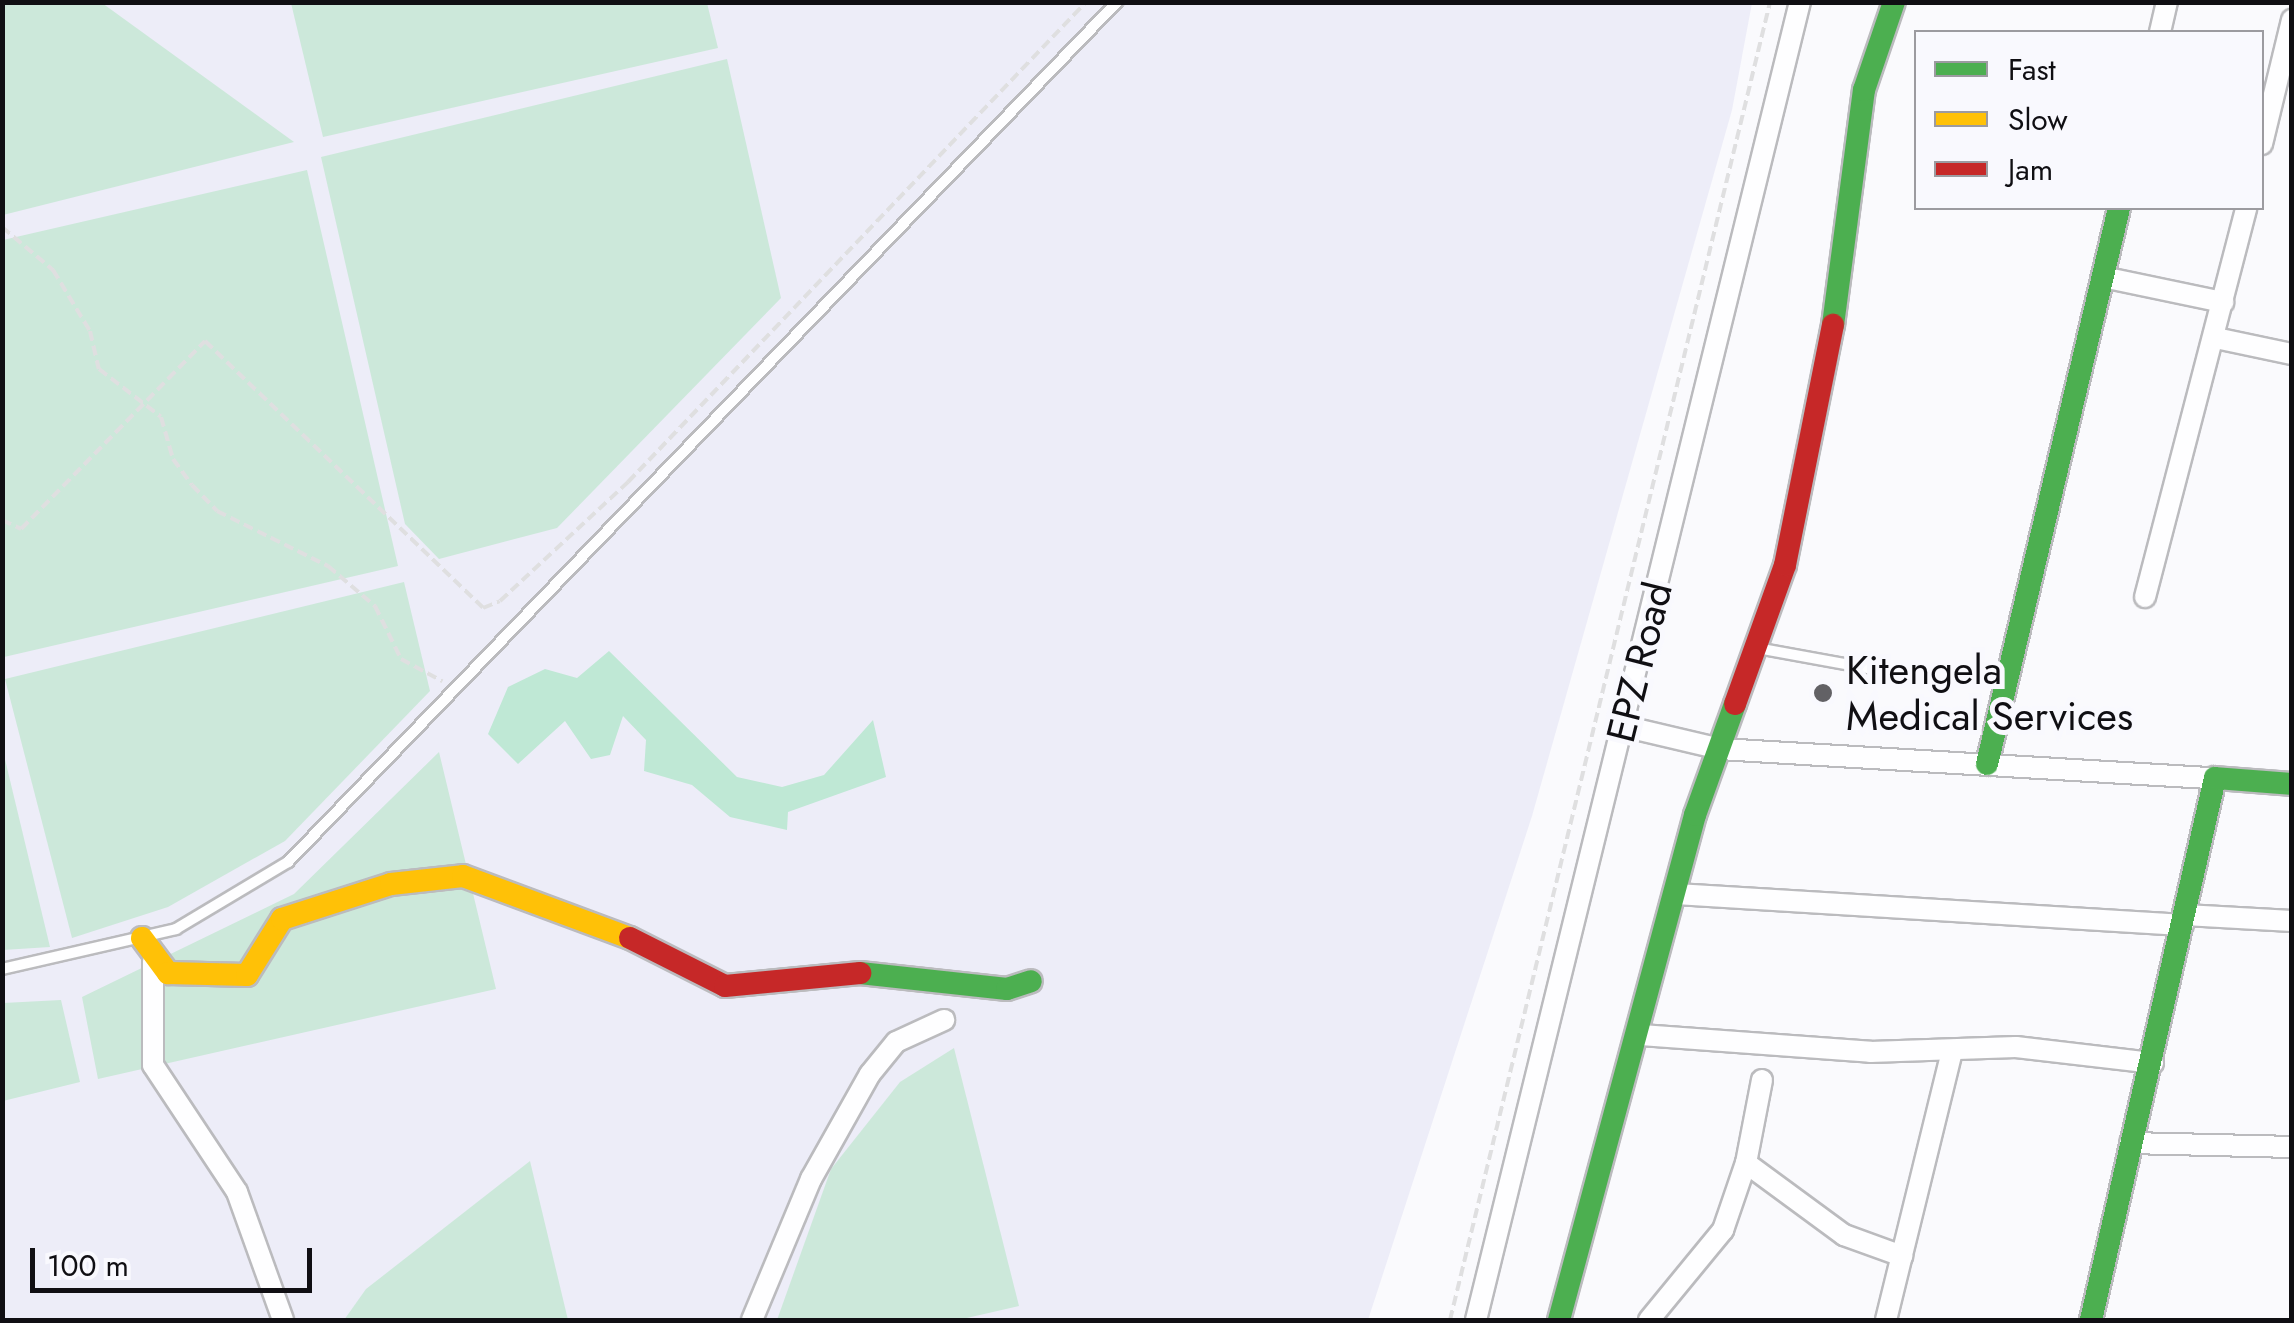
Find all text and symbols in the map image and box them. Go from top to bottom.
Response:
legend [1914,30,2264,210]
text: Fast [2008,48,2056,91]
text: Slow [2008,98,2068,141]
text: Jam [2008,148,2053,191]
street label: EPZ Road [1596,577,1682,747]
place label: Kitengela Medical Services [1846,646,2133,740]
marker: Kitengela Medical Services [1810,680,1836,706]
scale bar [35,1228,318,1290]
text: 100 m [47,1244,129,1287]

